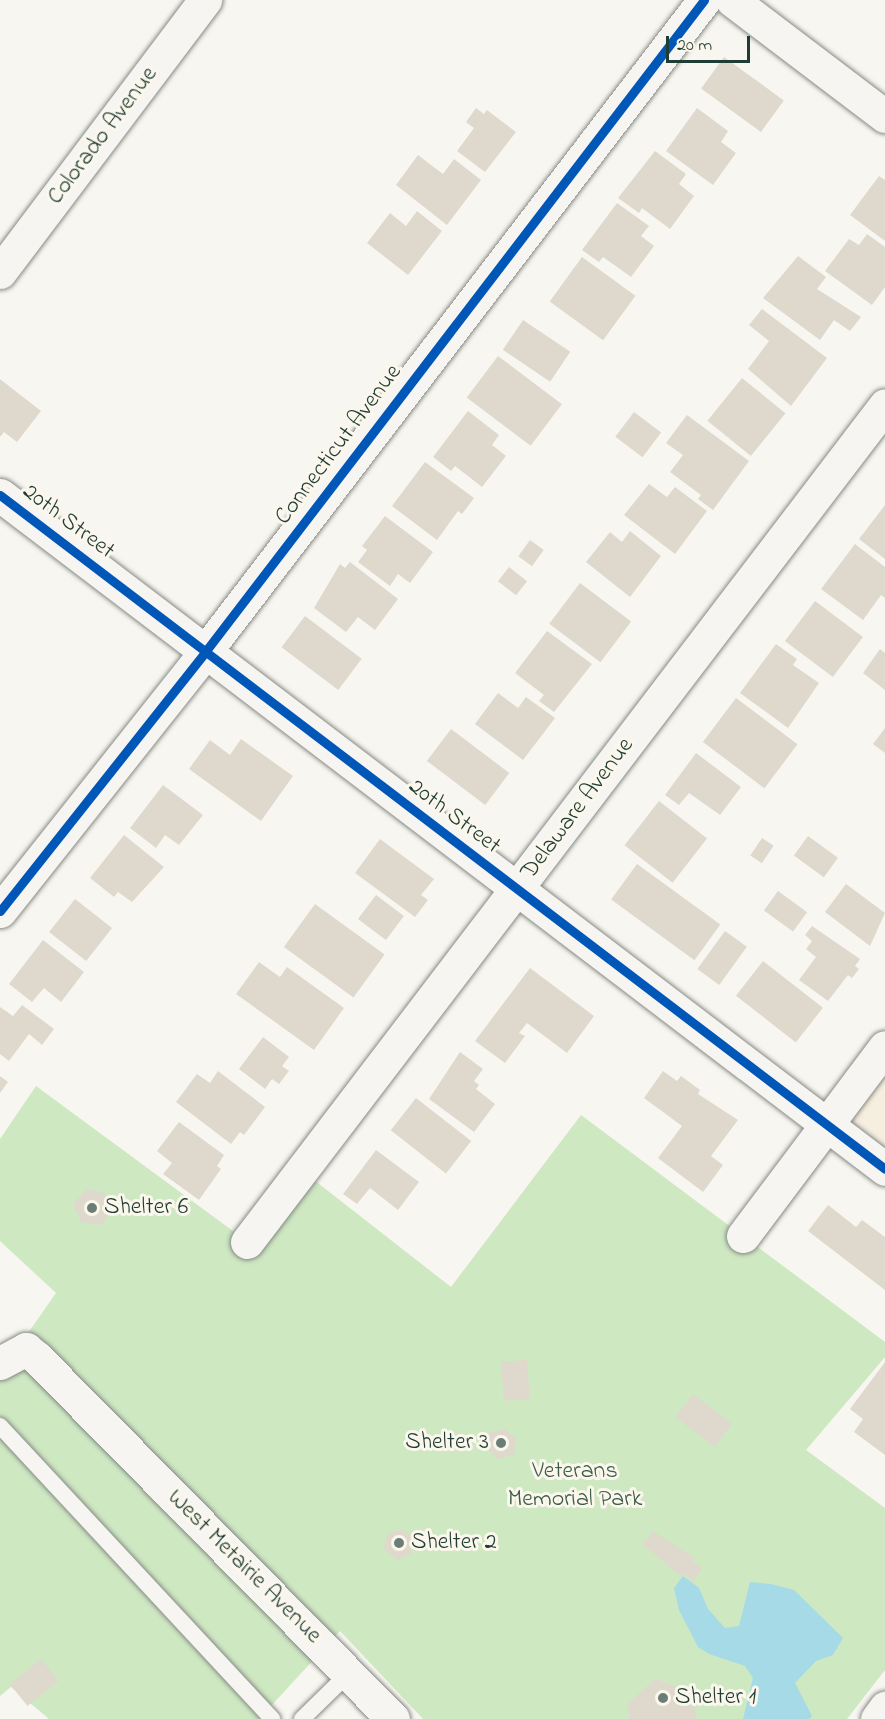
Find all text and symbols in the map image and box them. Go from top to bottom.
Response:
scale bar [669,24,753,62]
text: 20 m [677,33,712,59]
street label: Colorado Avenue [42,61,164,211]
street label: Connecticut Avenue [269,359,409,531]
street label: 20th Street [16,478,120,566]
street label: Delaware Avenue [515,732,641,886]
street label: 20th Street [402,773,506,861]
place label: Shelter 6 [104,1194,188,1222]
marker: Shelter 6 [85,1201,99,1215]
place label: Shelter 3 [405,1429,489,1457]
marker: Shelter 3 [494,1436,508,1450]
park label: Veterans Memorial Park [508,1458,642,1514]
street label: West Metairie Avenue [161,1484,327,1650]
place label: Shelter 2 [411,1529,497,1557]
marker: Shelter 2 [392,1536,406,1550]
place label: Shelter 1 [675,1684,756,1712]
marker: Shelter 1 [656,1691,670,1705]

